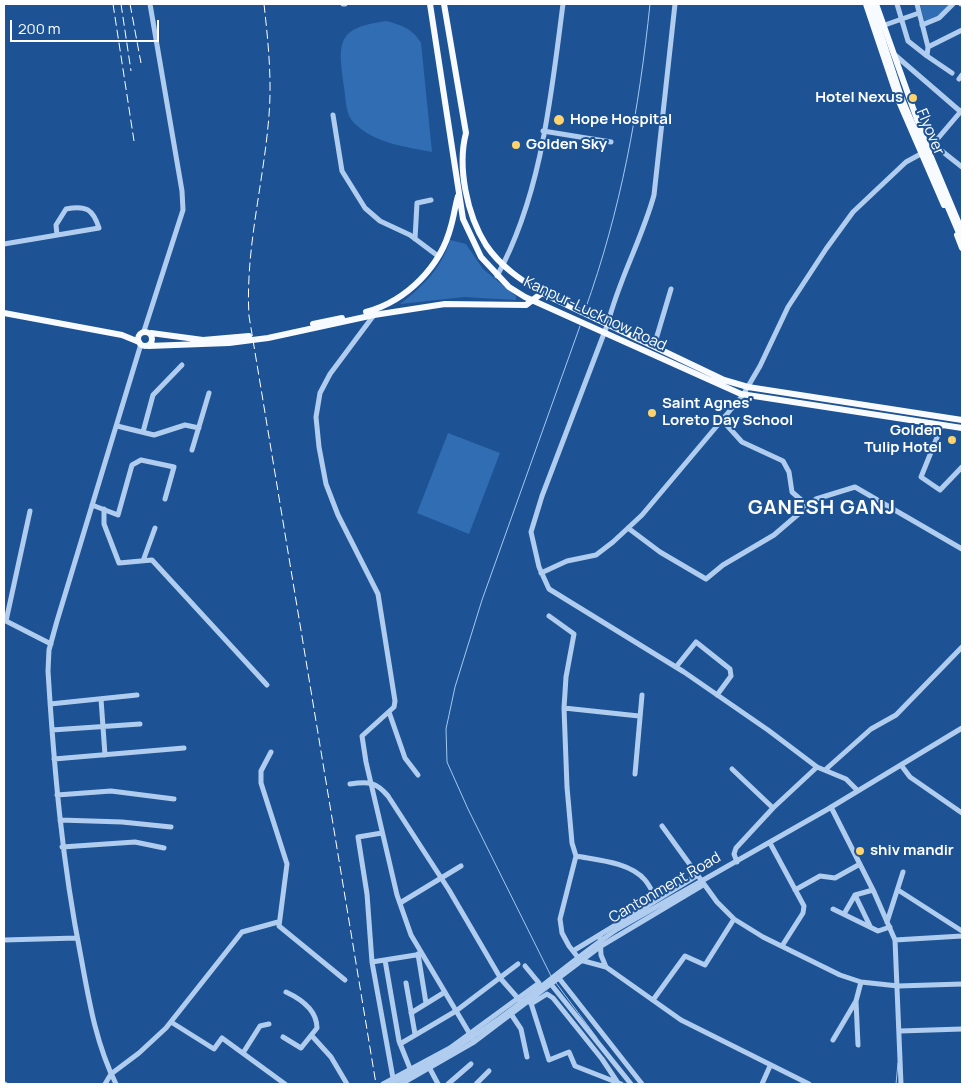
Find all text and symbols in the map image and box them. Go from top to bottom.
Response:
scale bar [12,10,161,42]
text: 200 m [18,18,61,39]
place label: Hotel Nexus [815,89,903,107]
marker: Hotel Nexus [907,92,919,104]
street label: Flyover [912,106,948,158]
place label: Hope Hospital [570,111,672,129]
marker: Hope Hospital [552,113,566,127]
place label: Golden Sky [526,136,607,154]
marker: Golden Sky [510,139,522,151]
street label: Kanpur-Lucknow Road [521,273,669,355]
place label: Saint Agnes' Loreto Day School [662,395,793,430]
marker: Saint Agnes' Loreto Day School [646,407,658,419]
place label: Golden Tulip Hotel [864,422,942,457]
marker: Golden Tulip Hotel [946,434,958,446]
district label: GANESH GANJ [747,496,897,520]
place label: shiv mandir [870,842,954,860]
marker: shiv mandir [854,845,866,857]
street label: Cantonment Road [606,849,724,927]

